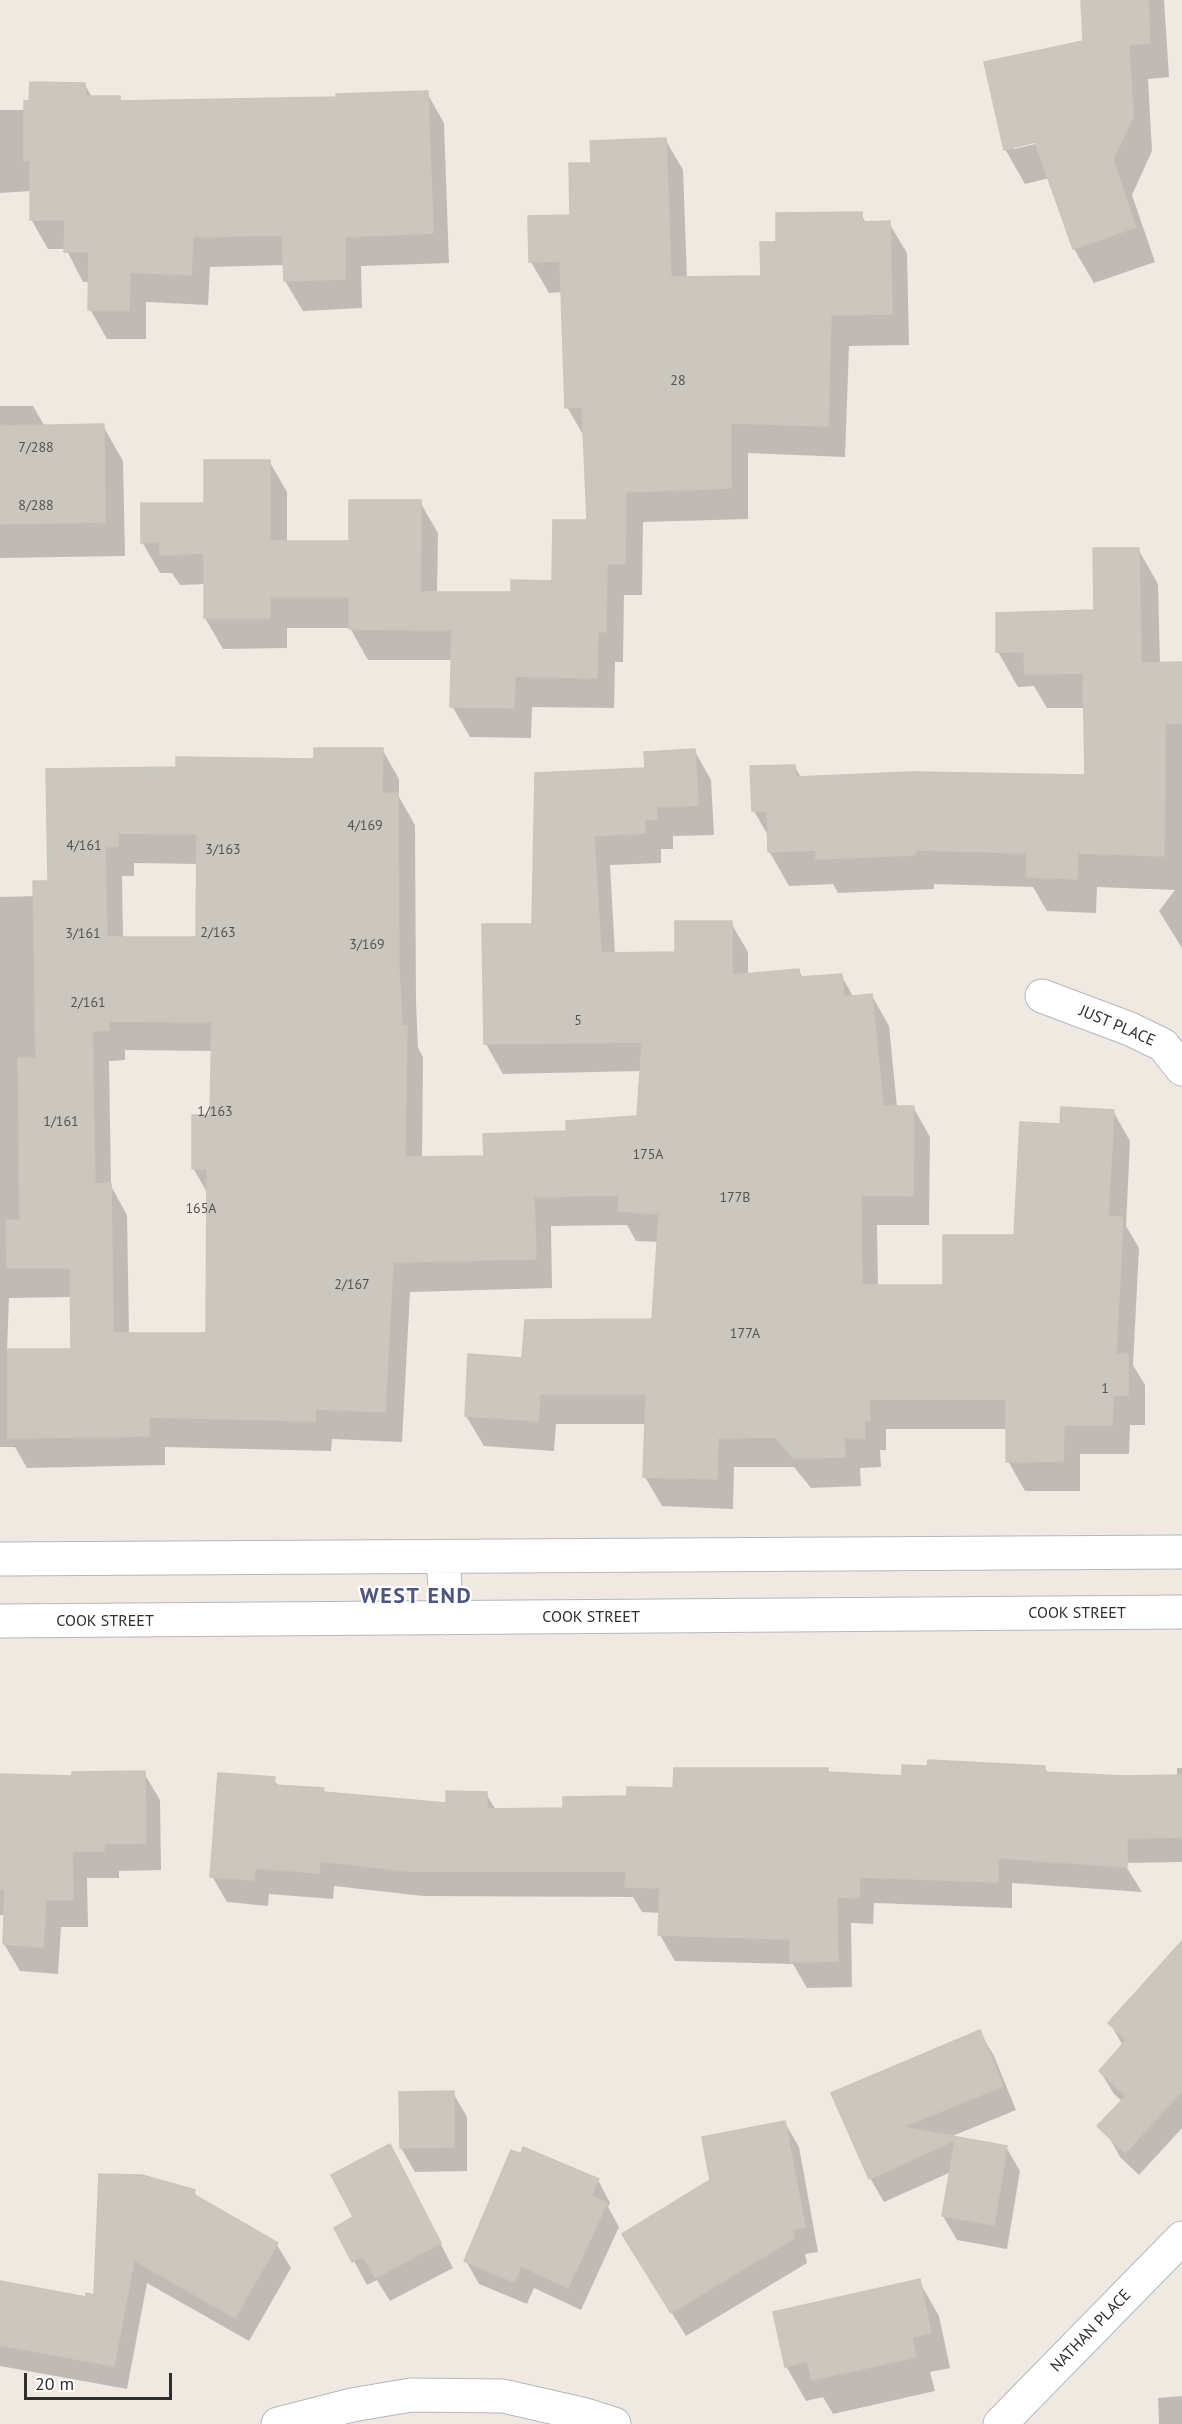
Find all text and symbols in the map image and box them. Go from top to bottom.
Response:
house number: 28 [670,373,686,389]
house number: 7/288 [18,440,54,456]
house number: 8/288 [18,498,54,514]
house number: 4/169 [347,818,383,834]
house number: 4/161 [66,838,102,854]
house number: 3/163 [205,842,241,858]
house number: 2/163 [200,925,236,941]
house number: 3/161 [65,926,101,942]
house number: 3/169 [349,937,385,953]
house number: 2/161 [70,995,106,1011]
street label: JUST PLACE [1076,1001,1158,1051]
house number: 5 [574,1013,582,1029]
house number: 1/163 [197,1104,233,1120]
house number: 1/161 [43,1114,79,1130]
house number: 175A [632,1147,664,1163]
house number: 177B [719,1190,751,1206]
house number: 165A [185,1201,217,1217]
house number: 2/167 [334,1277,370,1293]
house number: 177A [730,1326,760,1342]
house number: 1 [1101,1381,1109,1397]
district label: WEST END [360,1584,472,1610]
street label: COOK STREET [1028,1603,1126,1623]
street label: COOK STREET [542,1607,640,1627]
street label: COOK STREET [56,1611,154,1631]
street label: NATHAN PLACE [1047,2286,1135,2376]
scale bar [27,2361,176,2399]
text: 20 m [35,2372,74,2395]

